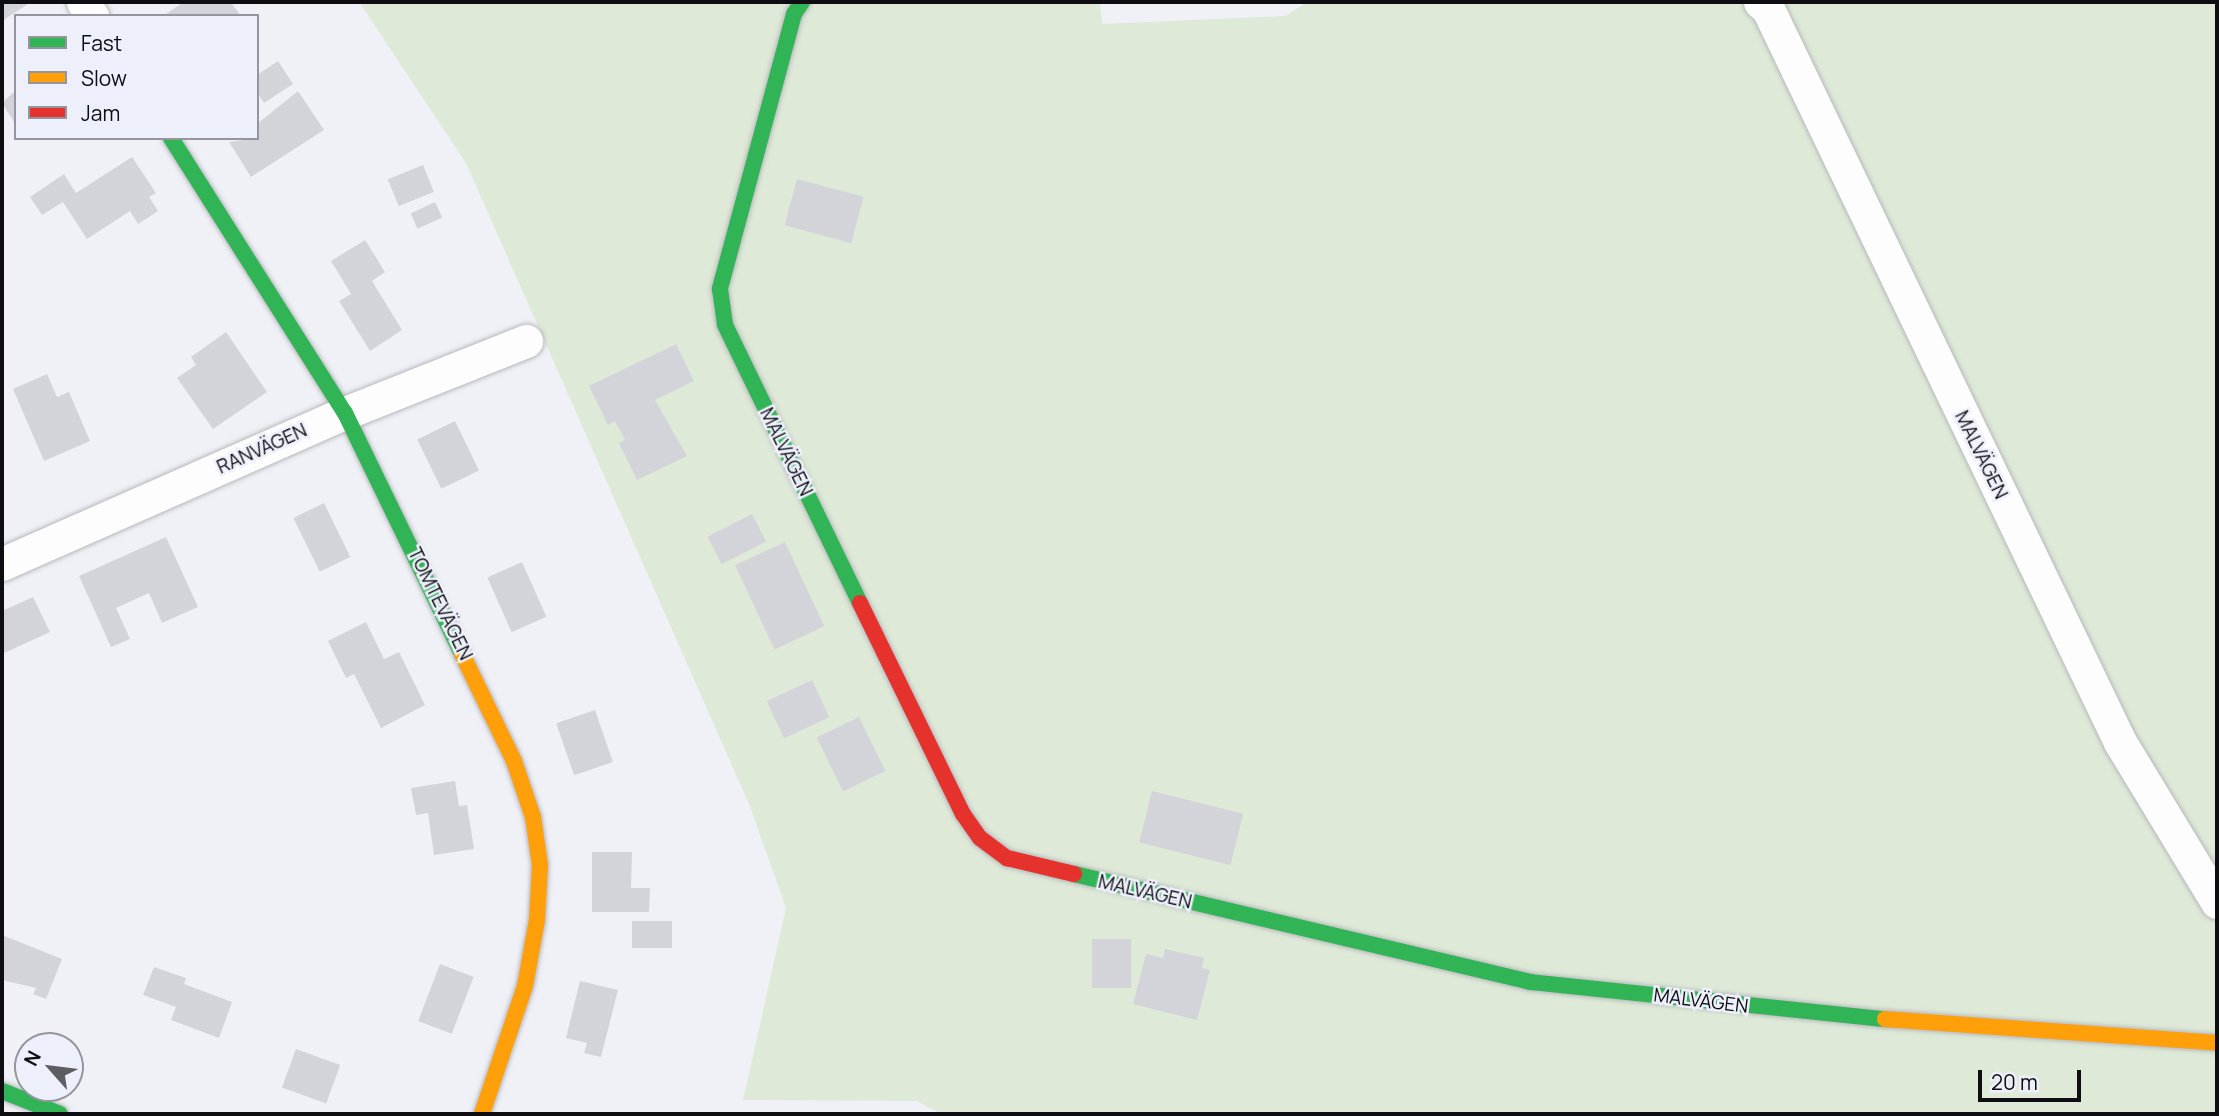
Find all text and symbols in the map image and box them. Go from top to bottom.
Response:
legend [14,14,259,140]
text: Fast [81,29,122,57]
text: Slow [81,64,127,92]
text: Jam [81,99,120,127]
street label: MALVÄGEN [755,404,817,500]
street label: MALVÄGEN [1950,407,2012,503]
street label: RANVÄGEN [213,419,311,479]
street label: TOMTEVÄGEN [403,544,477,664]
street label: MALVÄGEN [1096,870,1194,914]
street label: MALVÄGEN [1652,984,1750,1018]
north arrow [14,1032,84,1102]
text: N [18,1046,47,1070]
scale bar [1981,1056,2084,1100]
text: 20 m [1991,1068,2038,1096]

